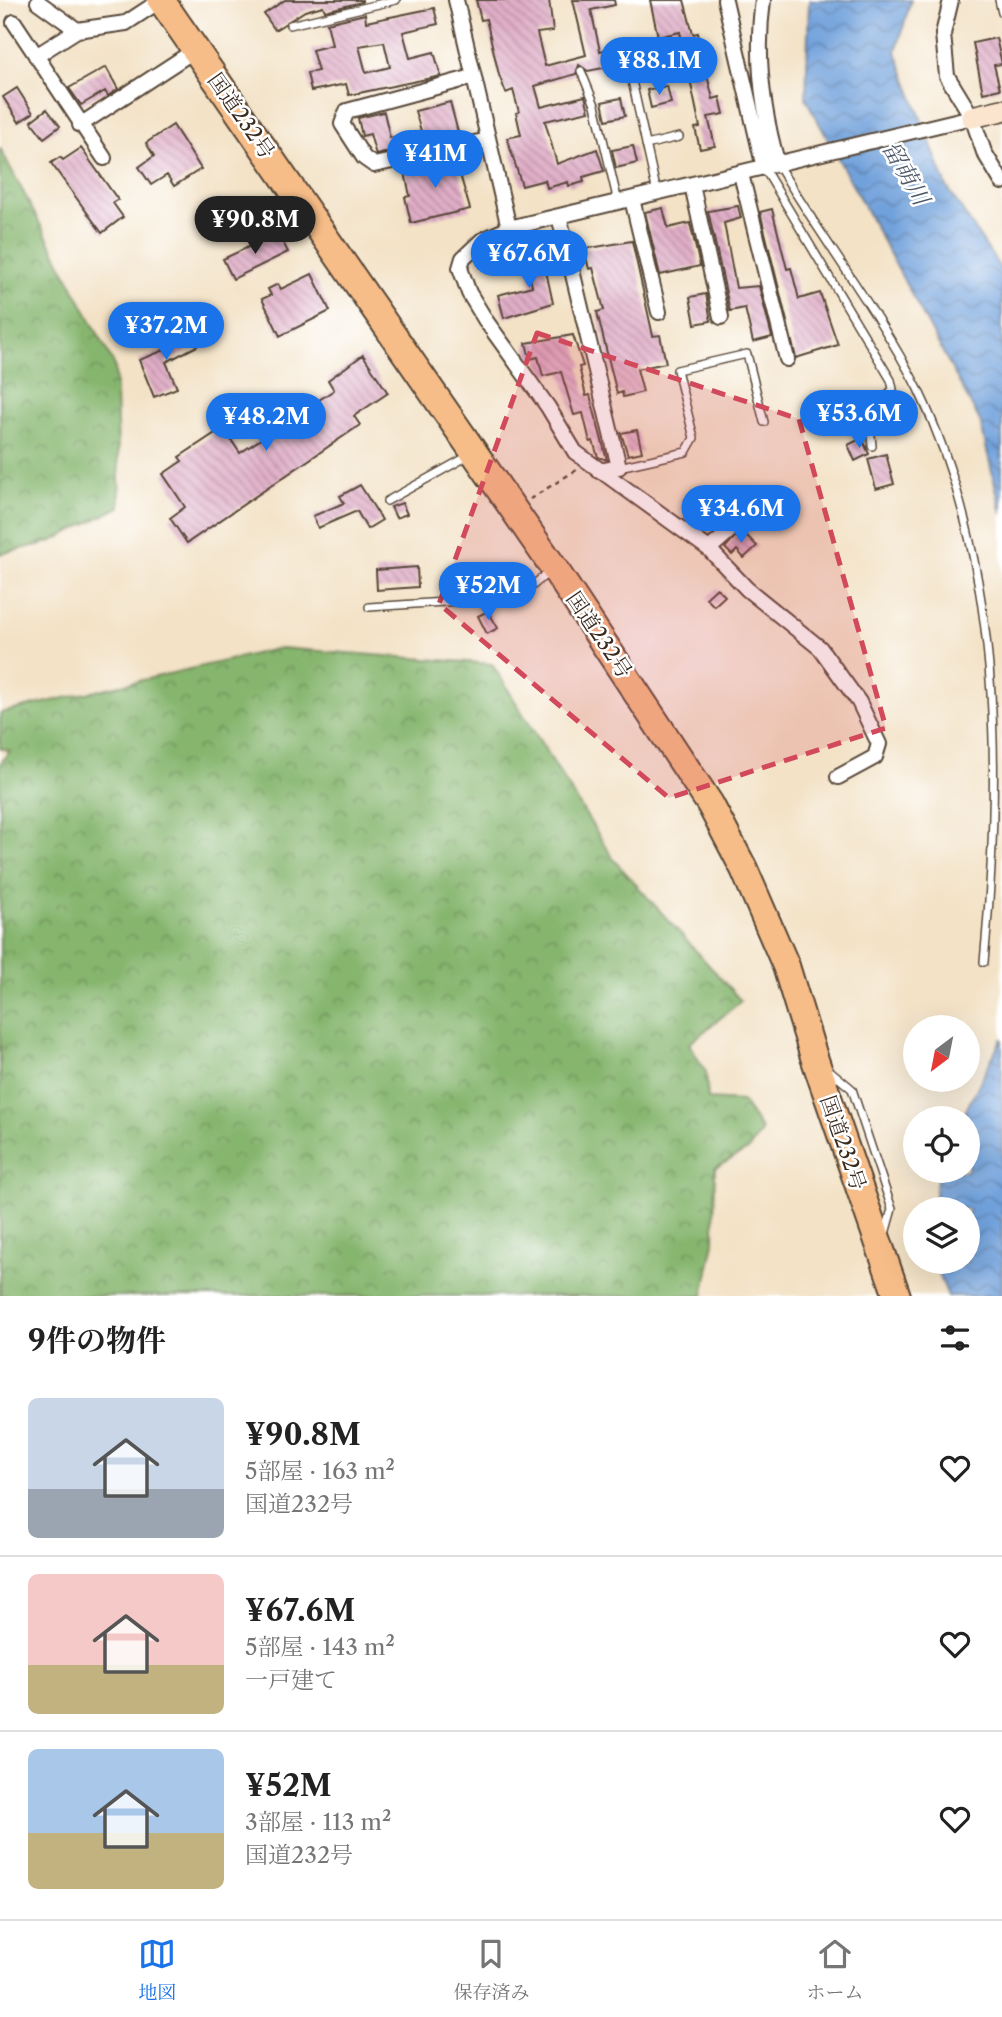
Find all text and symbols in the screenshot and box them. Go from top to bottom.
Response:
pin: ¥88.1M [602,38,716,97]
text: ¥88.1M [616,46,702,74]
street label: 国道232号 [203,68,280,163]
pin: ¥41M [394,130,476,190]
water label: 留萌川 [877,136,937,212]
text: ¥41M [403,139,467,167]
pin: ¥90.8M [198,196,312,256]
text: ¥90.8M [211,205,299,233]
pin: ¥67.6M [472,230,586,290]
text: ¥67.6M [487,239,571,267]
pin: ¥37.2M [109,302,223,362]
text: ¥37.2M [124,311,208,339]
pin: ¥53.6M [802,391,916,450]
pin: ¥48.2M [209,393,323,453]
text: ¥53.6M [816,399,902,427]
text: ¥48.2M [222,402,310,430]
pin: ¥34.6M [684,486,798,545]
text: ¥34.6M [698,494,784,522]
pin: ¥52M [447,562,529,622]
text: ¥52M [455,571,521,599]
street label: 国道232号 [561,587,637,683]
north arrow [903,1015,980,1092]
map controls [903,1015,980,1274]
street label: 国道232号 [816,1092,871,1194]
button: locate [903,1106,980,1183]
button: layers [903,1197,980,1274]
icon: filters [936,1319,974,1357]
text: 9件の物件 [28,1322,166,1359]
text: ¥90.8M [245,1416,361,1453]
icon: home [84,1426,168,1510]
icon: heart [936,1449,974,1487]
text: 5部屋 · 163 m² [245,1457,395,1485]
text: 国道232号 [245,1490,353,1518]
text: ¥67.6M [245,1592,355,1629]
icon: home [84,1602,168,1686]
icon: heart [936,1625,974,1663]
text: 5部屋 · 143 m² [245,1633,395,1661]
text: 一戸建て [245,1666,337,1694]
text: ¥52M [245,1767,332,1804]
icon: home [84,1777,168,1861]
icon: heart [936,1800,974,1838]
text: 3部屋 · 113 m² [245,1808,391,1836]
text: 国道232号 [245,1841,353,1869]
tab: 地図 [138,1935,177,2004]
tab: 保存済み [453,1935,530,2004]
tab: ホーム [806,1935,864,2004]

